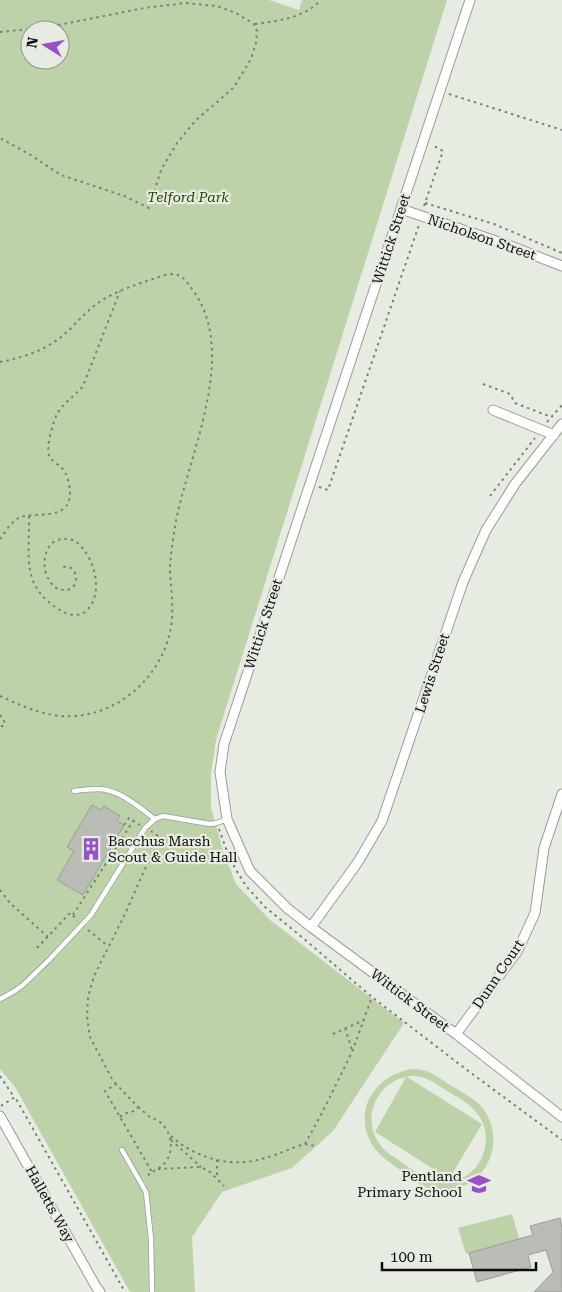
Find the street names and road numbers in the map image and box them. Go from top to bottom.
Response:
street label: Wittick Street [369,192,413,286]
street label: Nicholson Street [426,211,538,263]
street label: Wittick Street [241,577,285,671]
street label: Lewis Street [412,631,452,715]
street label: Dunn Court [469,936,527,1012]
street label: Wittick Street [368,965,452,1035]
street label: Halletts Way [22,1163,78,1246]

